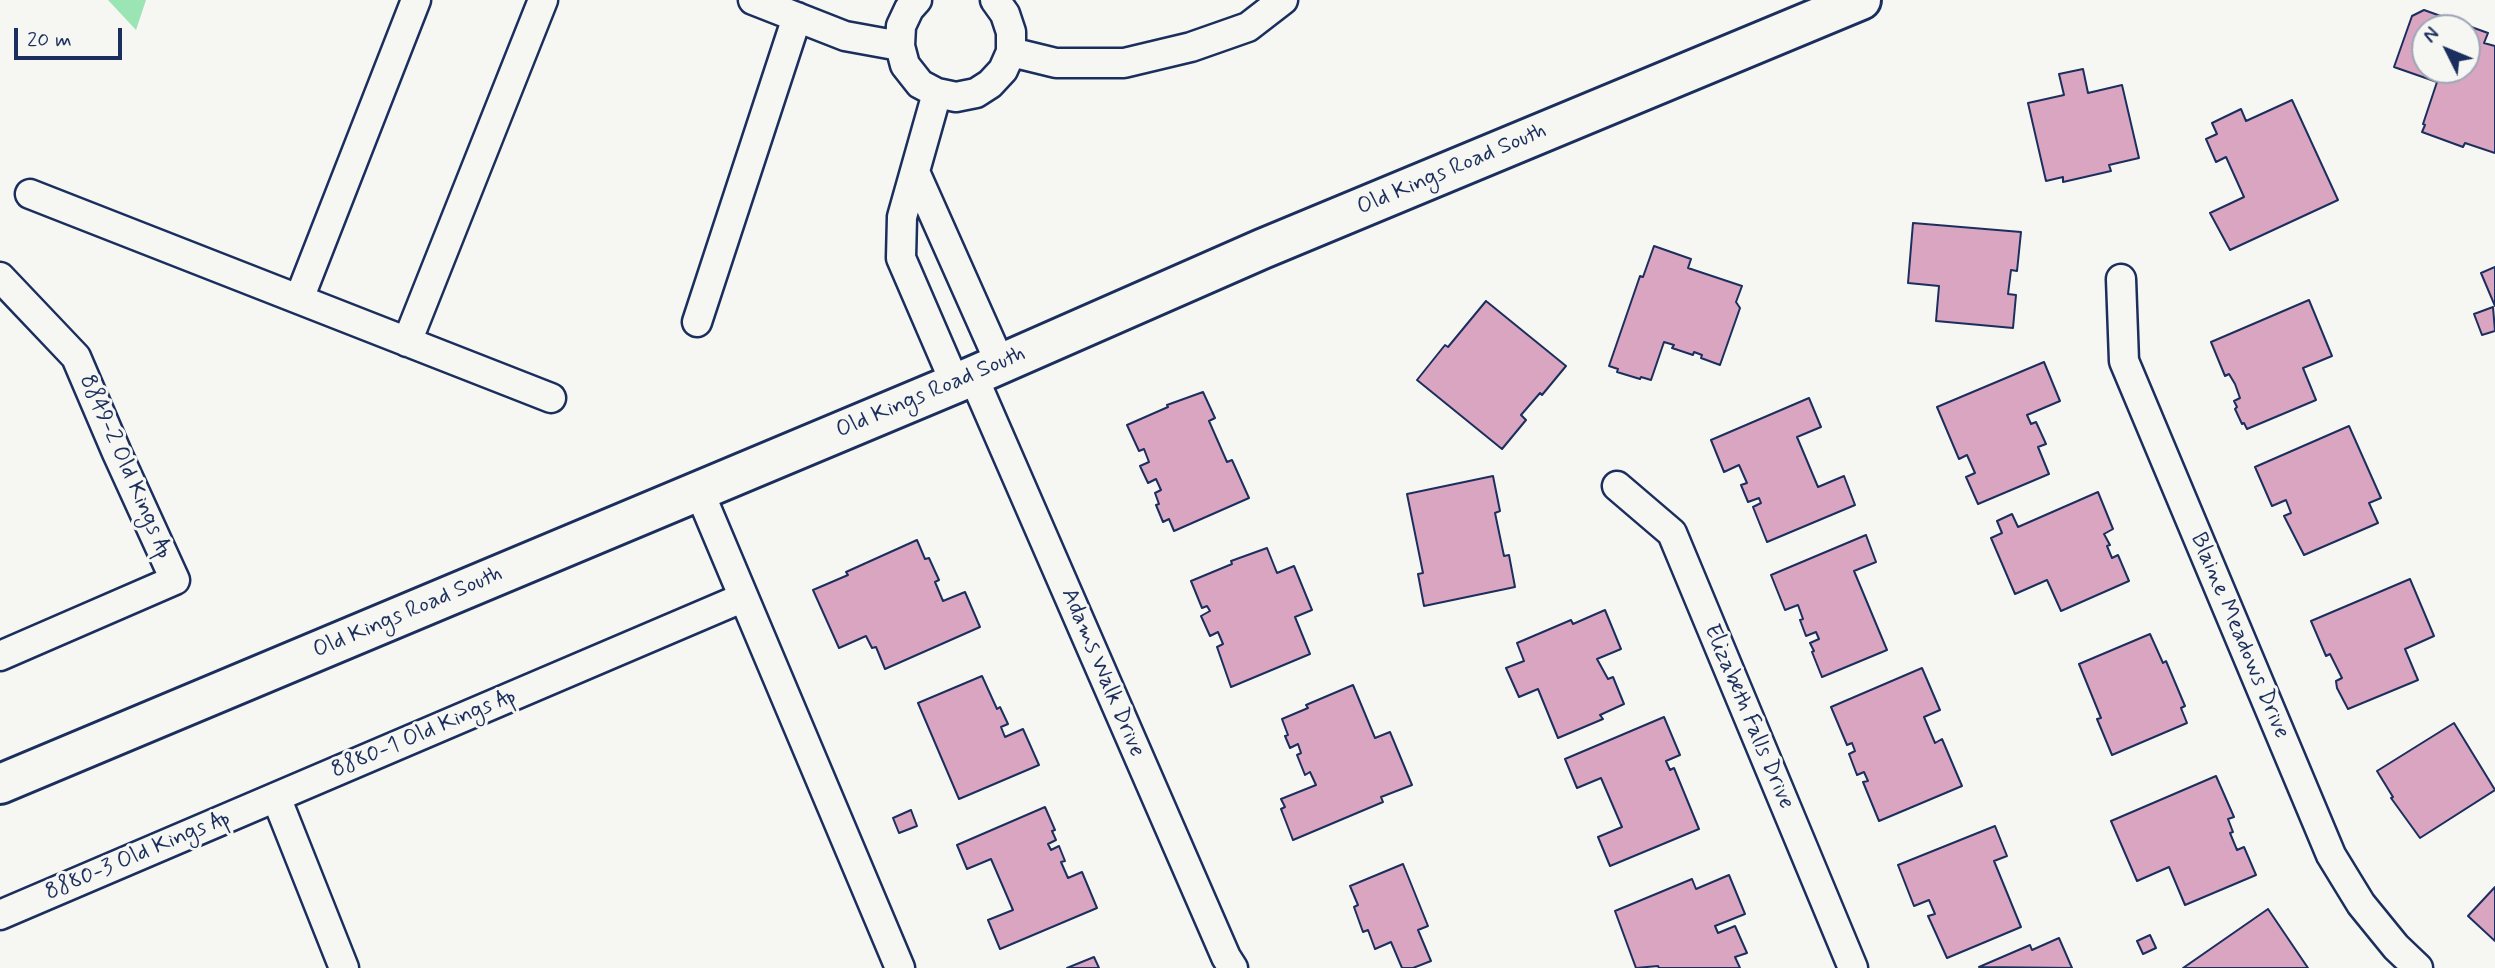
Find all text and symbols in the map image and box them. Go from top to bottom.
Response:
scale bar [18,14,126,58]
north arrow [2411,14,2481,84]
text: N [2418,23,2445,49]
text: 20 m [27,26,72,54]
street label: Old Kings Road South [1353,118,1551,222]
street label: Old Kings Road South [832,341,1030,445]
street label: 8849-2 Old Kings Ap [72,371,178,563]
street label: Blaine Meadows Drive [2183,529,2295,743]
street label: Old Kings Road South [309,561,507,665]
street label: Adams Walk Drive [1054,585,1150,761]
street label: Elizabeth Falls Drive [1697,620,1799,814]
street label: 8880-1 Old Kings Ap [327,683,521,785]
street label: 8880-3 Old Kings Ap [41,805,235,907]

